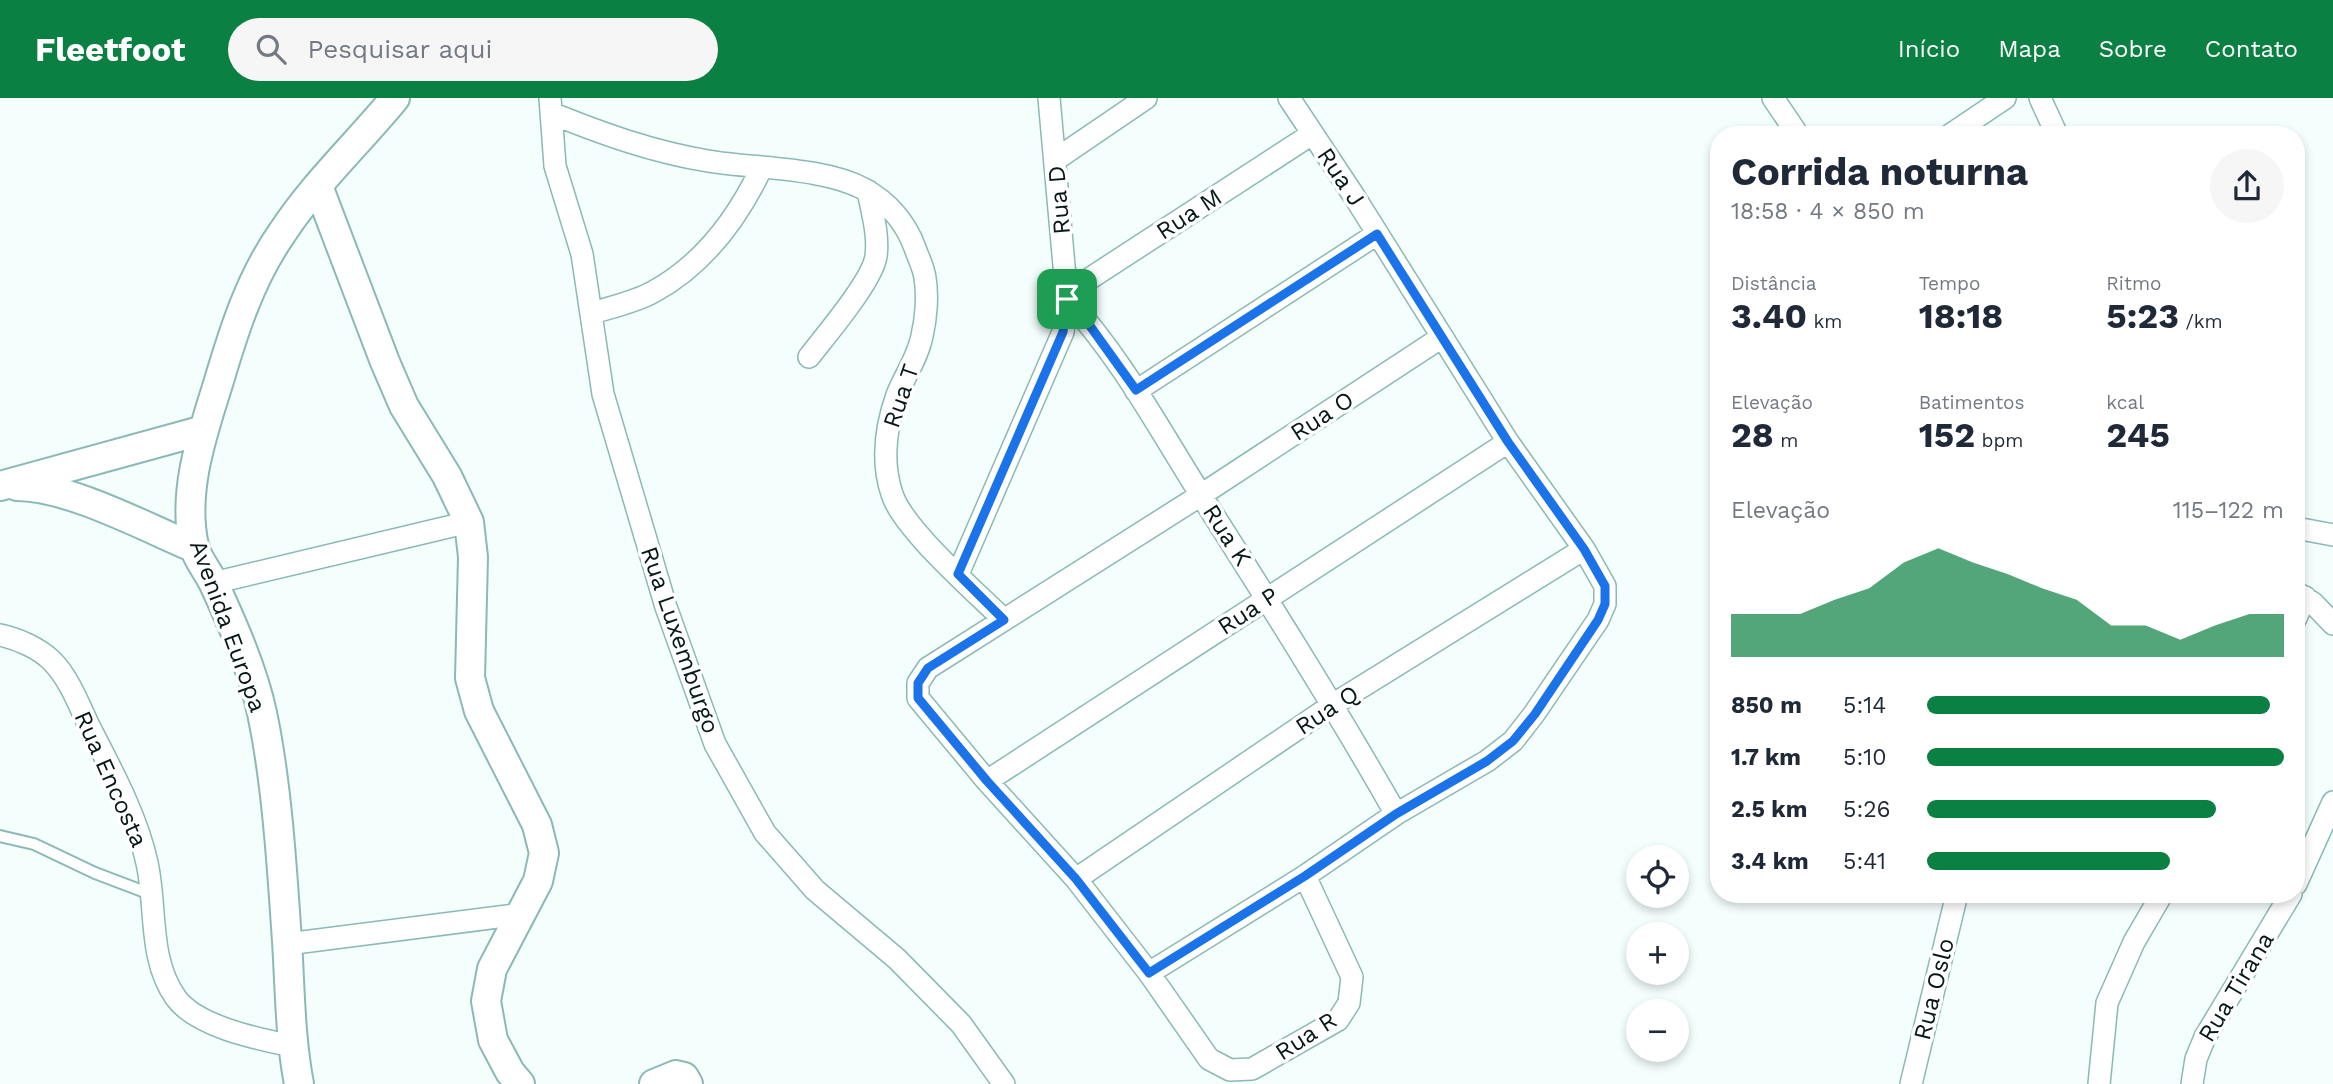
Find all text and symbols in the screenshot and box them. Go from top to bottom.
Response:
search box [228,18,718,81]
text: Fleetfoot [35,30,186,69]
icon: search [252,30,290,68]
text: Pesquisar aqui [308,34,492,64]
text: Início [1898,35,1960,63]
text: Mapa [1998,35,2061,63]
text: Sobre [2099,35,2167,63]
text: Contato [2205,35,2298,63]
street label: Rua J [1311,142,1371,212]
button: share [2210,149,2284,223]
text: Corrida noturna [1731,150,2028,194]
street label: Rua D [1042,164,1076,236]
street label: Rua M [1151,183,1227,245]
text: 18:58 · 4 × 850 m [1731,198,1925,225]
pin [1037,269,1097,329]
text: Distância [1731,272,1817,295]
text: Tempo [1919,272,1980,295]
text: Ritmo [2106,272,2161,295]
icon: arrive [1048,280,1086,318]
text: 3.40 [1731,295,1807,337]
text: 18:18 [1919,295,2003,337]
text: 5:23 [2106,295,2179,337]
text: km [1807,310,1842,333]
text: /km [2179,310,2223,333]
street label: Rua T [877,360,925,432]
street label: Rua O [1285,385,1359,447]
text: Elevação [1731,391,1813,414]
text: Batimentos [1919,391,2025,414]
text: kcal [2106,391,2144,414]
text: 28 [1731,414,1774,456]
text: 152 [1919,414,1975,456]
text: 245 [2106,414,2170,456]
text: m [1774,429,1798,452]
text: bpm [1975,429,2023,452]
text: Elevação [1731,497,1830,524]
text: 115–122 m [2173,497,2284,524]
street label: Rua K [1197,499,1257,571]
street label: Avenida Europa [184,536,272,716]
street label: Rua Luxemburgo [635,543,725,737]
street label: Rua P [1213,581,1283,641]
street label: Rua Q [1290,679,1364,741]
text: 850 m [1731,692,1802,719]
text: 5:14 [1843,692,1886,719]
street label: Rua Encosta [69,707,153,851]
text: 1.7 km [1731,744,1801,771]
text: 5:10 [1843,744,1886,771]
text: 2.5 km [1731,796,1807,823]
text: 5:26 [1843,796,1891,823]
map controls [1626,845,1689,1062]
button: locate [1626,845,1689,908]
text: 3.4 km [1731,848,1809,875]
text: 5:41 [1843,848,1886,875]
button: + [1626,922,1689,985]
street label: Rua Tirana [2192,927,2280,1047]
street label: Rua Oslo [1908,935,1960,1043]
button: − [1626,999,1689,1062]
street label: Rua R [1270,1006,1342,1066]

